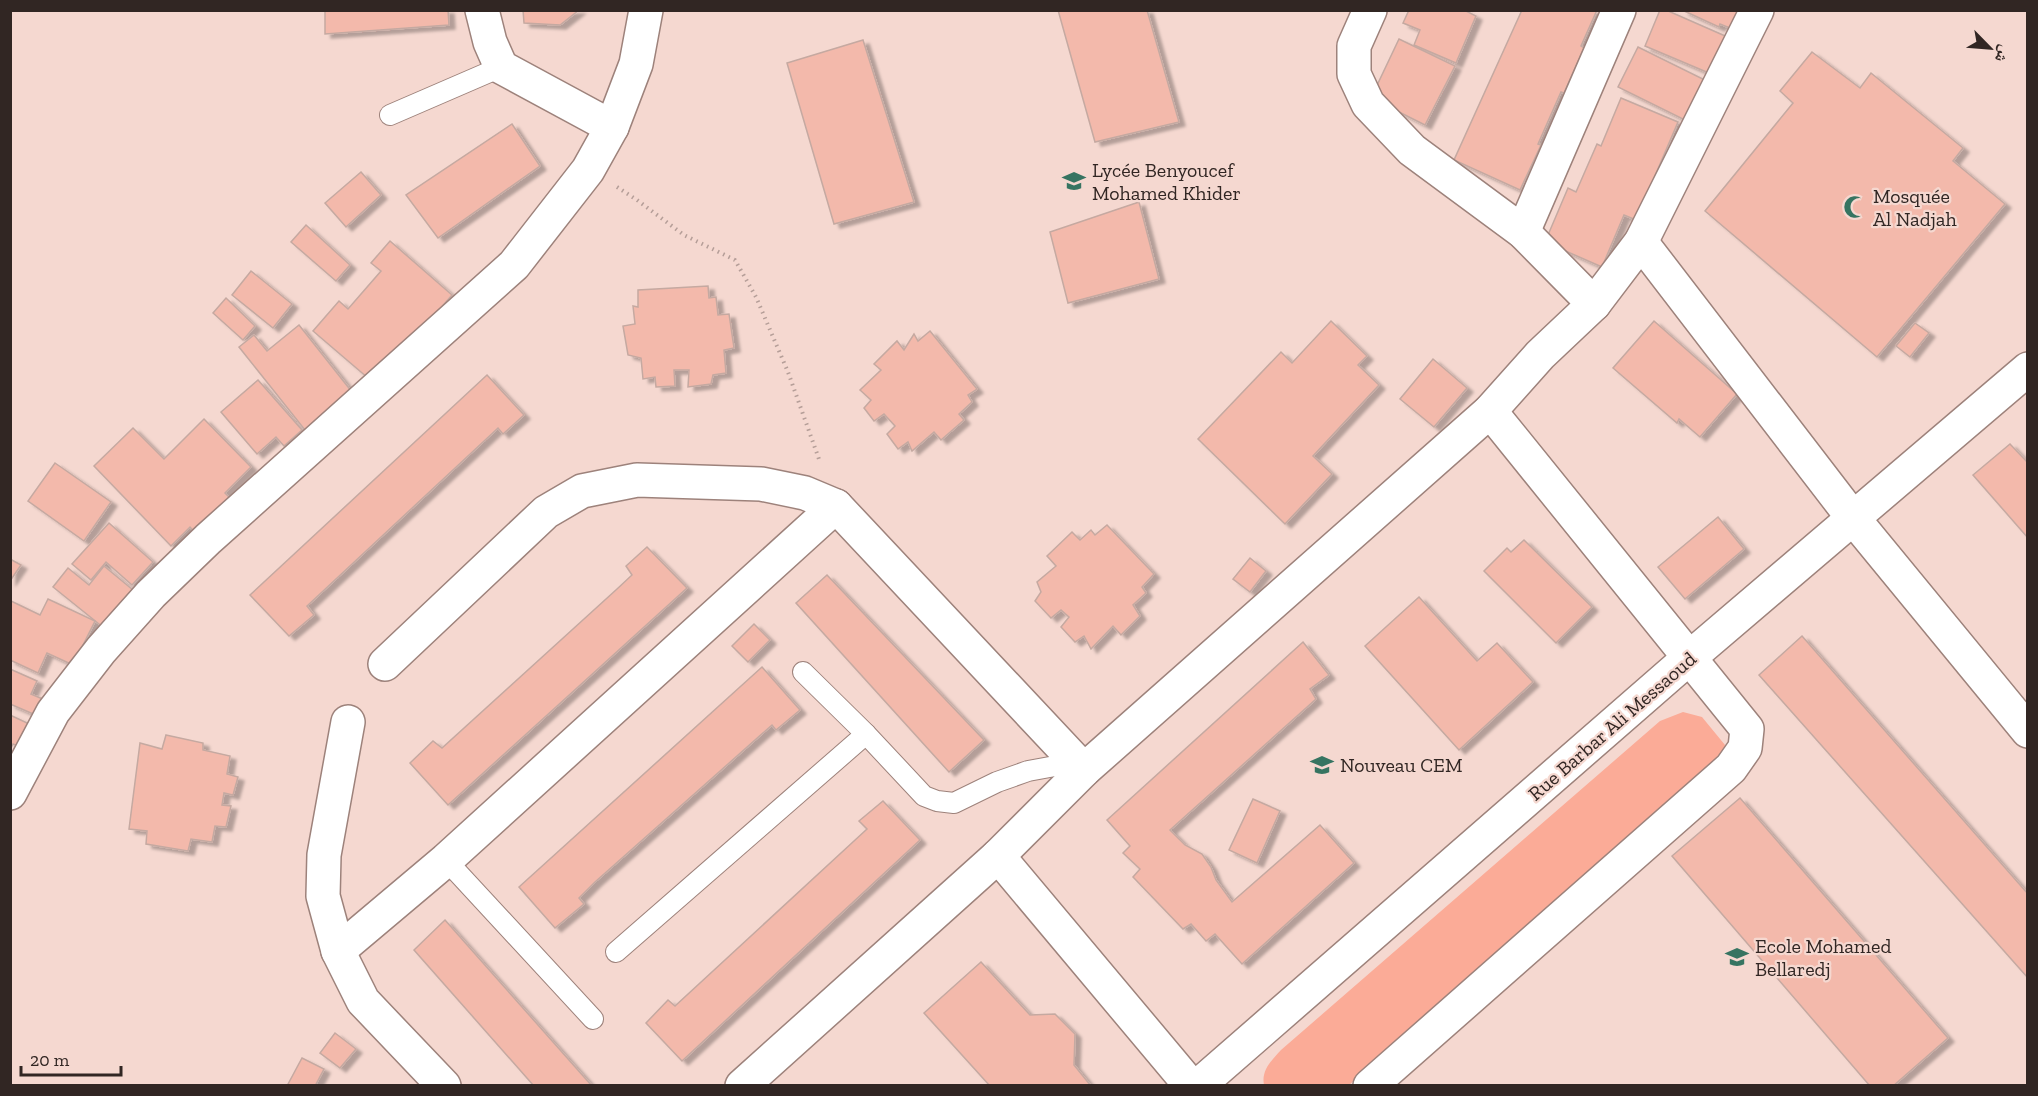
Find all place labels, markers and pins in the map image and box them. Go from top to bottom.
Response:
place label: Lycée Benyoucef Mohamed Khider [1092,158,1241,205]
school or university icon: Lycée Benyoucef Mohamed Khider [1061,168,1087,194]
place label: Mosquée Al Nadjah [1873,184,1957,231]
mosque icon: Mosquée Al Nadjah [1842,194,1868,220]
school or university icon: Nouveau CEM [1309,752,1335,778]
place label: Nouveau CEM [1340,753,1463,777]
place label: Ecole Mohamed Bellaredj [1755,934,1891,981]
school or university icon: Ecole Mohamed Bellaredj [1724,944,1750,970]

